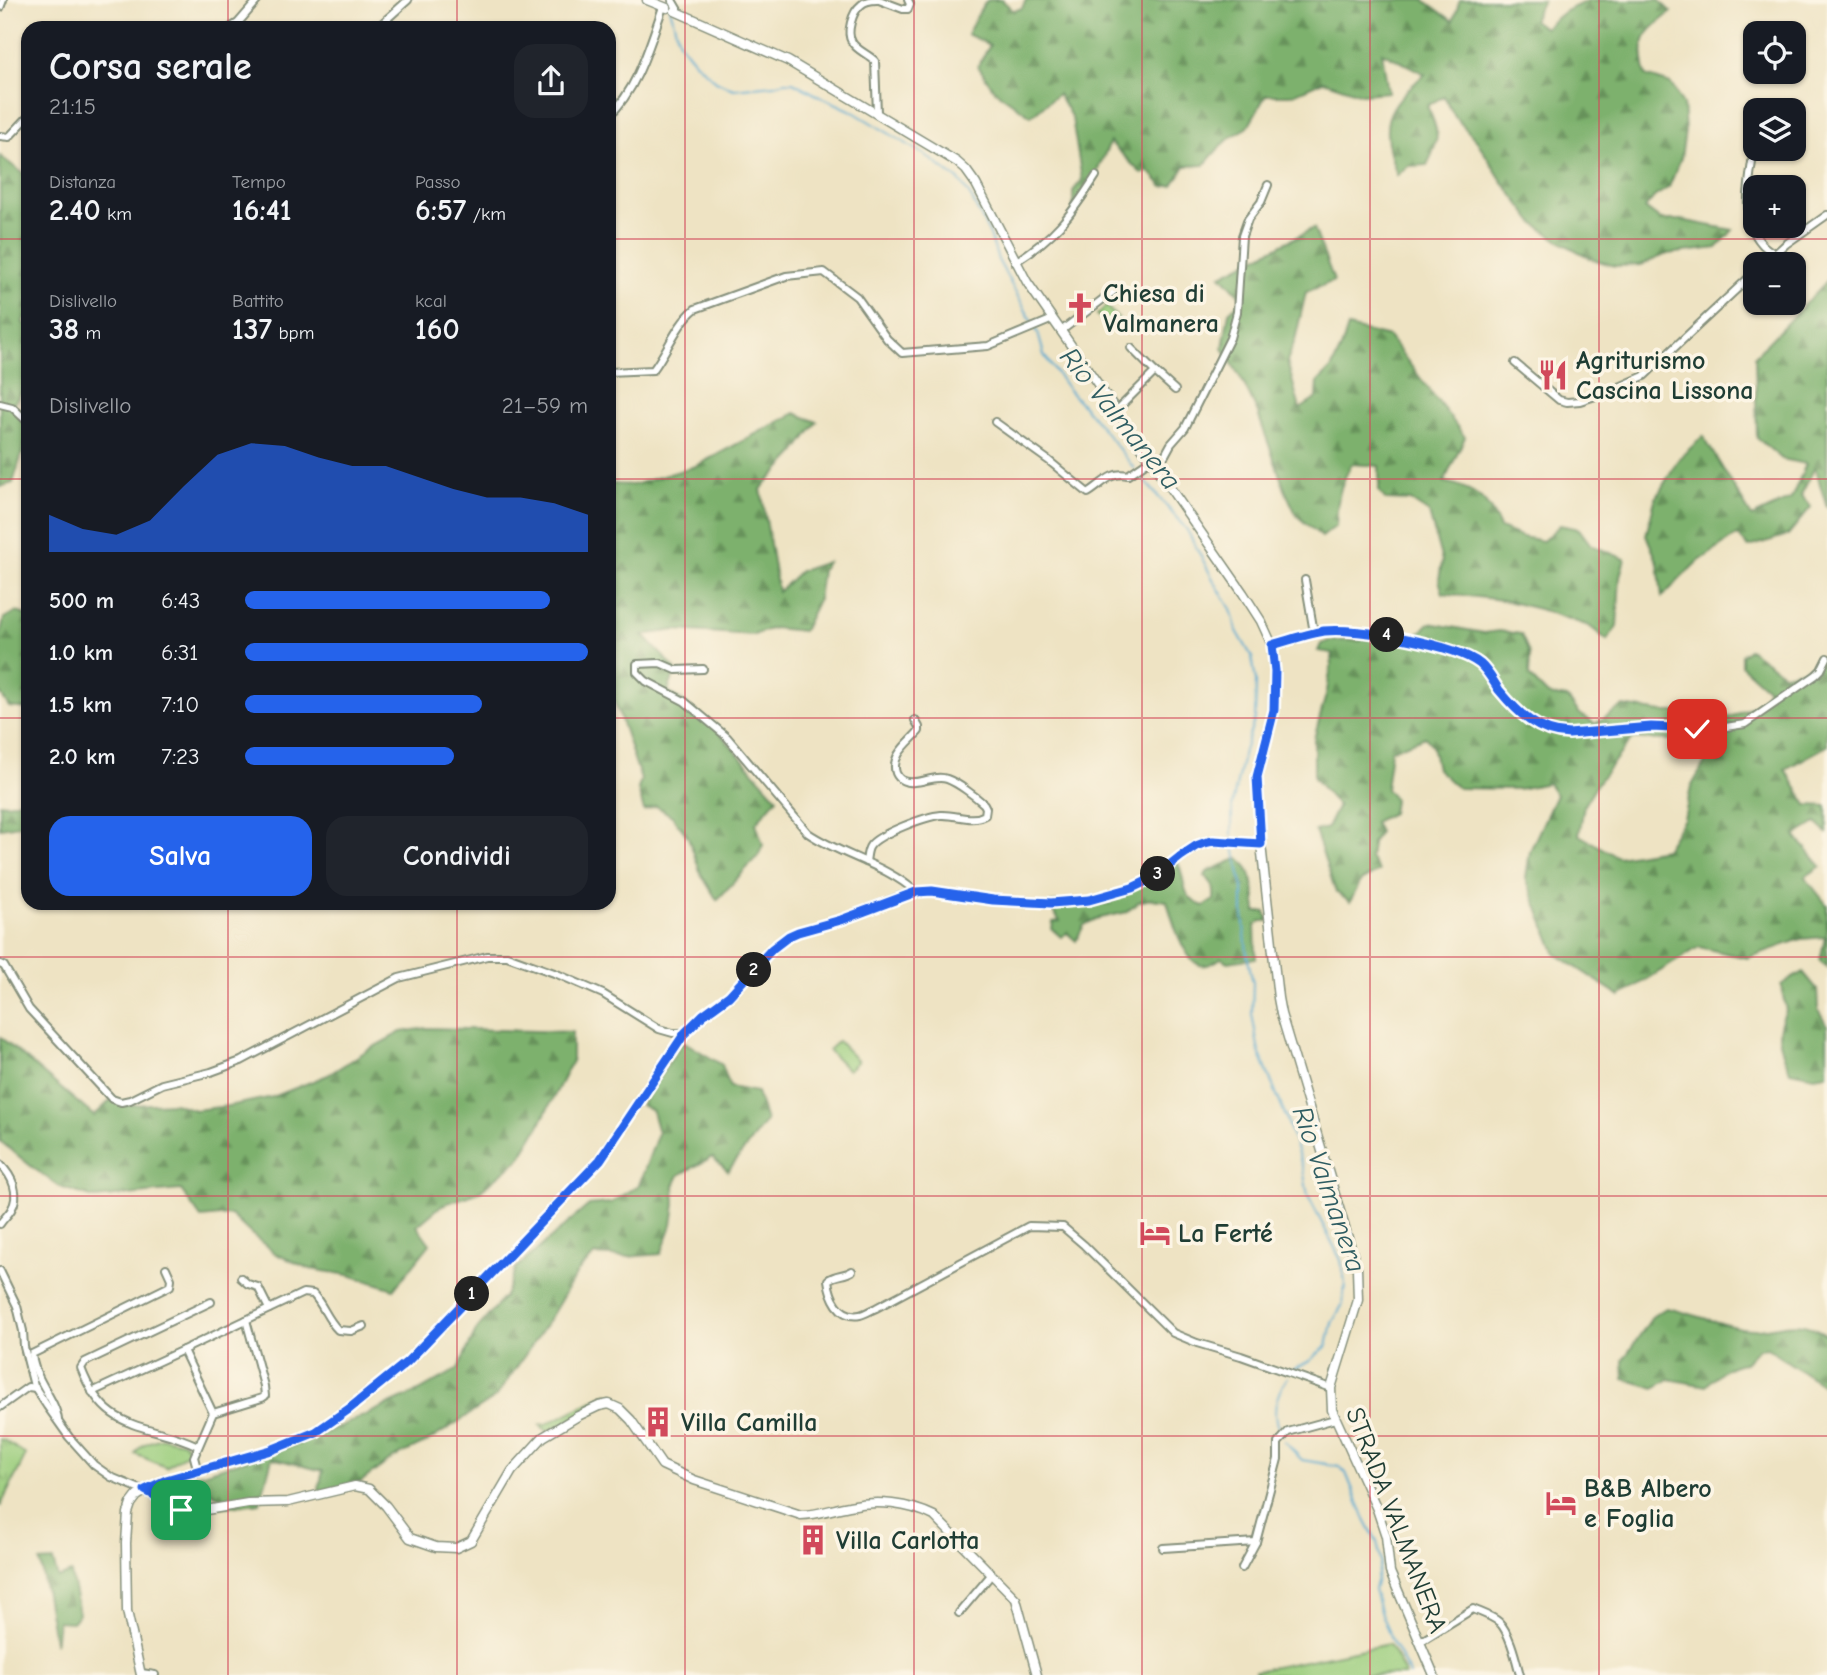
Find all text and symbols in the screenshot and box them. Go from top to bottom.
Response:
map controls [1743,21,1806,315]
button: locate [1743,21,1806,84]
button: share [514,44,588,118]
text: Corsa serale [49,45,252,89]
text: 21:15 [49,93,96,120]
button: layers [1743,98,1806,161]
text: Distanza [49,171,116,193]
text: Tempo [232,171,286,193]
text: Passo [415,171,460,193]
button: + [1743,175,1806,238]
text: 2.40 [49,193,101,228]
text: 16:41 [232,193,292,228]
text: 6:57 [415,193,466,228]
text: km [101,203,132,225]
text: /km [466,203,506,225]
button: − [1743,252,1806,315]
place label: Chiesa di Valmanera [1103,279,1219,339]
text: Dislivello [49,290,117,312]
text: Battito [232,290,284,312]
text: kcal [415,290,447,312]
church icon: Chiesa di Valmanera [1063,291,1097,325]
text: 38 [49,312,79,347]
text: 137 [232,312,272,347]
text: 160 [415,312,460,347]
text: m [79,322,101,344]
text: bpm [272,322,314,344]
water label: Rio Valmanera [1053,341,1187,496]
place label: Agriturismo Cascina Lissona [1576,346,1754,406]
restaurant icon: Agriturismo Cascina Lissona [1536,358,1570,392]
text: Dislivello [49,392,131,419]
text: 21–59 m [502,392,588,419]
text: 500 m [49,587,114,614]
text: 6:43 [161,587,200,614]
pin: 4 [1370,618,1404,652]
text: 4 [1382,623,1391,645]
text: 1.0 km [49,639,113,666]
text: 6:31 [161,639,198,666]
text: 1.5 km [49,691,112,718]
text: 7:10 [161,691,199,718]
pin [1667,699,1727,759]
icon: check [1678,710,1716,748]
text: 2.0 km [49,743,115,770]
text: 7:23 [161,743,200,770]
button: Salva [49,816,312,896]
button: Condividi [326,816,588,896]
pin: 3 [1140,856,1176,892]
text: 3 [1153,862,1162,884]
pin: 2 [736,953,772,988]
text: 2 [749,958,758,980]
water label: Rio Valmanera [1286,1102,1372,1276]
hotel icon: La Ferté [1138,1216,1172,1250]
place label: La Ferté [1178,1219,1273,1249]
pin: 1 [454,1276,490,1312]
text: 1 [468,1282,475,1304]
street label: STRADA VALMANERA [1339,1403,1453,1637]
building icon: Villa Camilla [641,1405,675,1439]
place label: Villa Camilla [681,1408,817,1438]
place label: B&B Albero e Foglia [1584,1474,1712,1534]
pin [151,1480,211,1540]
hotel icon: B&B Albero e Foglia [1544,1486,1578,1520]
icon: arrive [162,1491,200,1529]
building icon: Villa Carlotta [796,1523,830,1557]
place label: Villa Carlotta [836,1526,979,1556]

